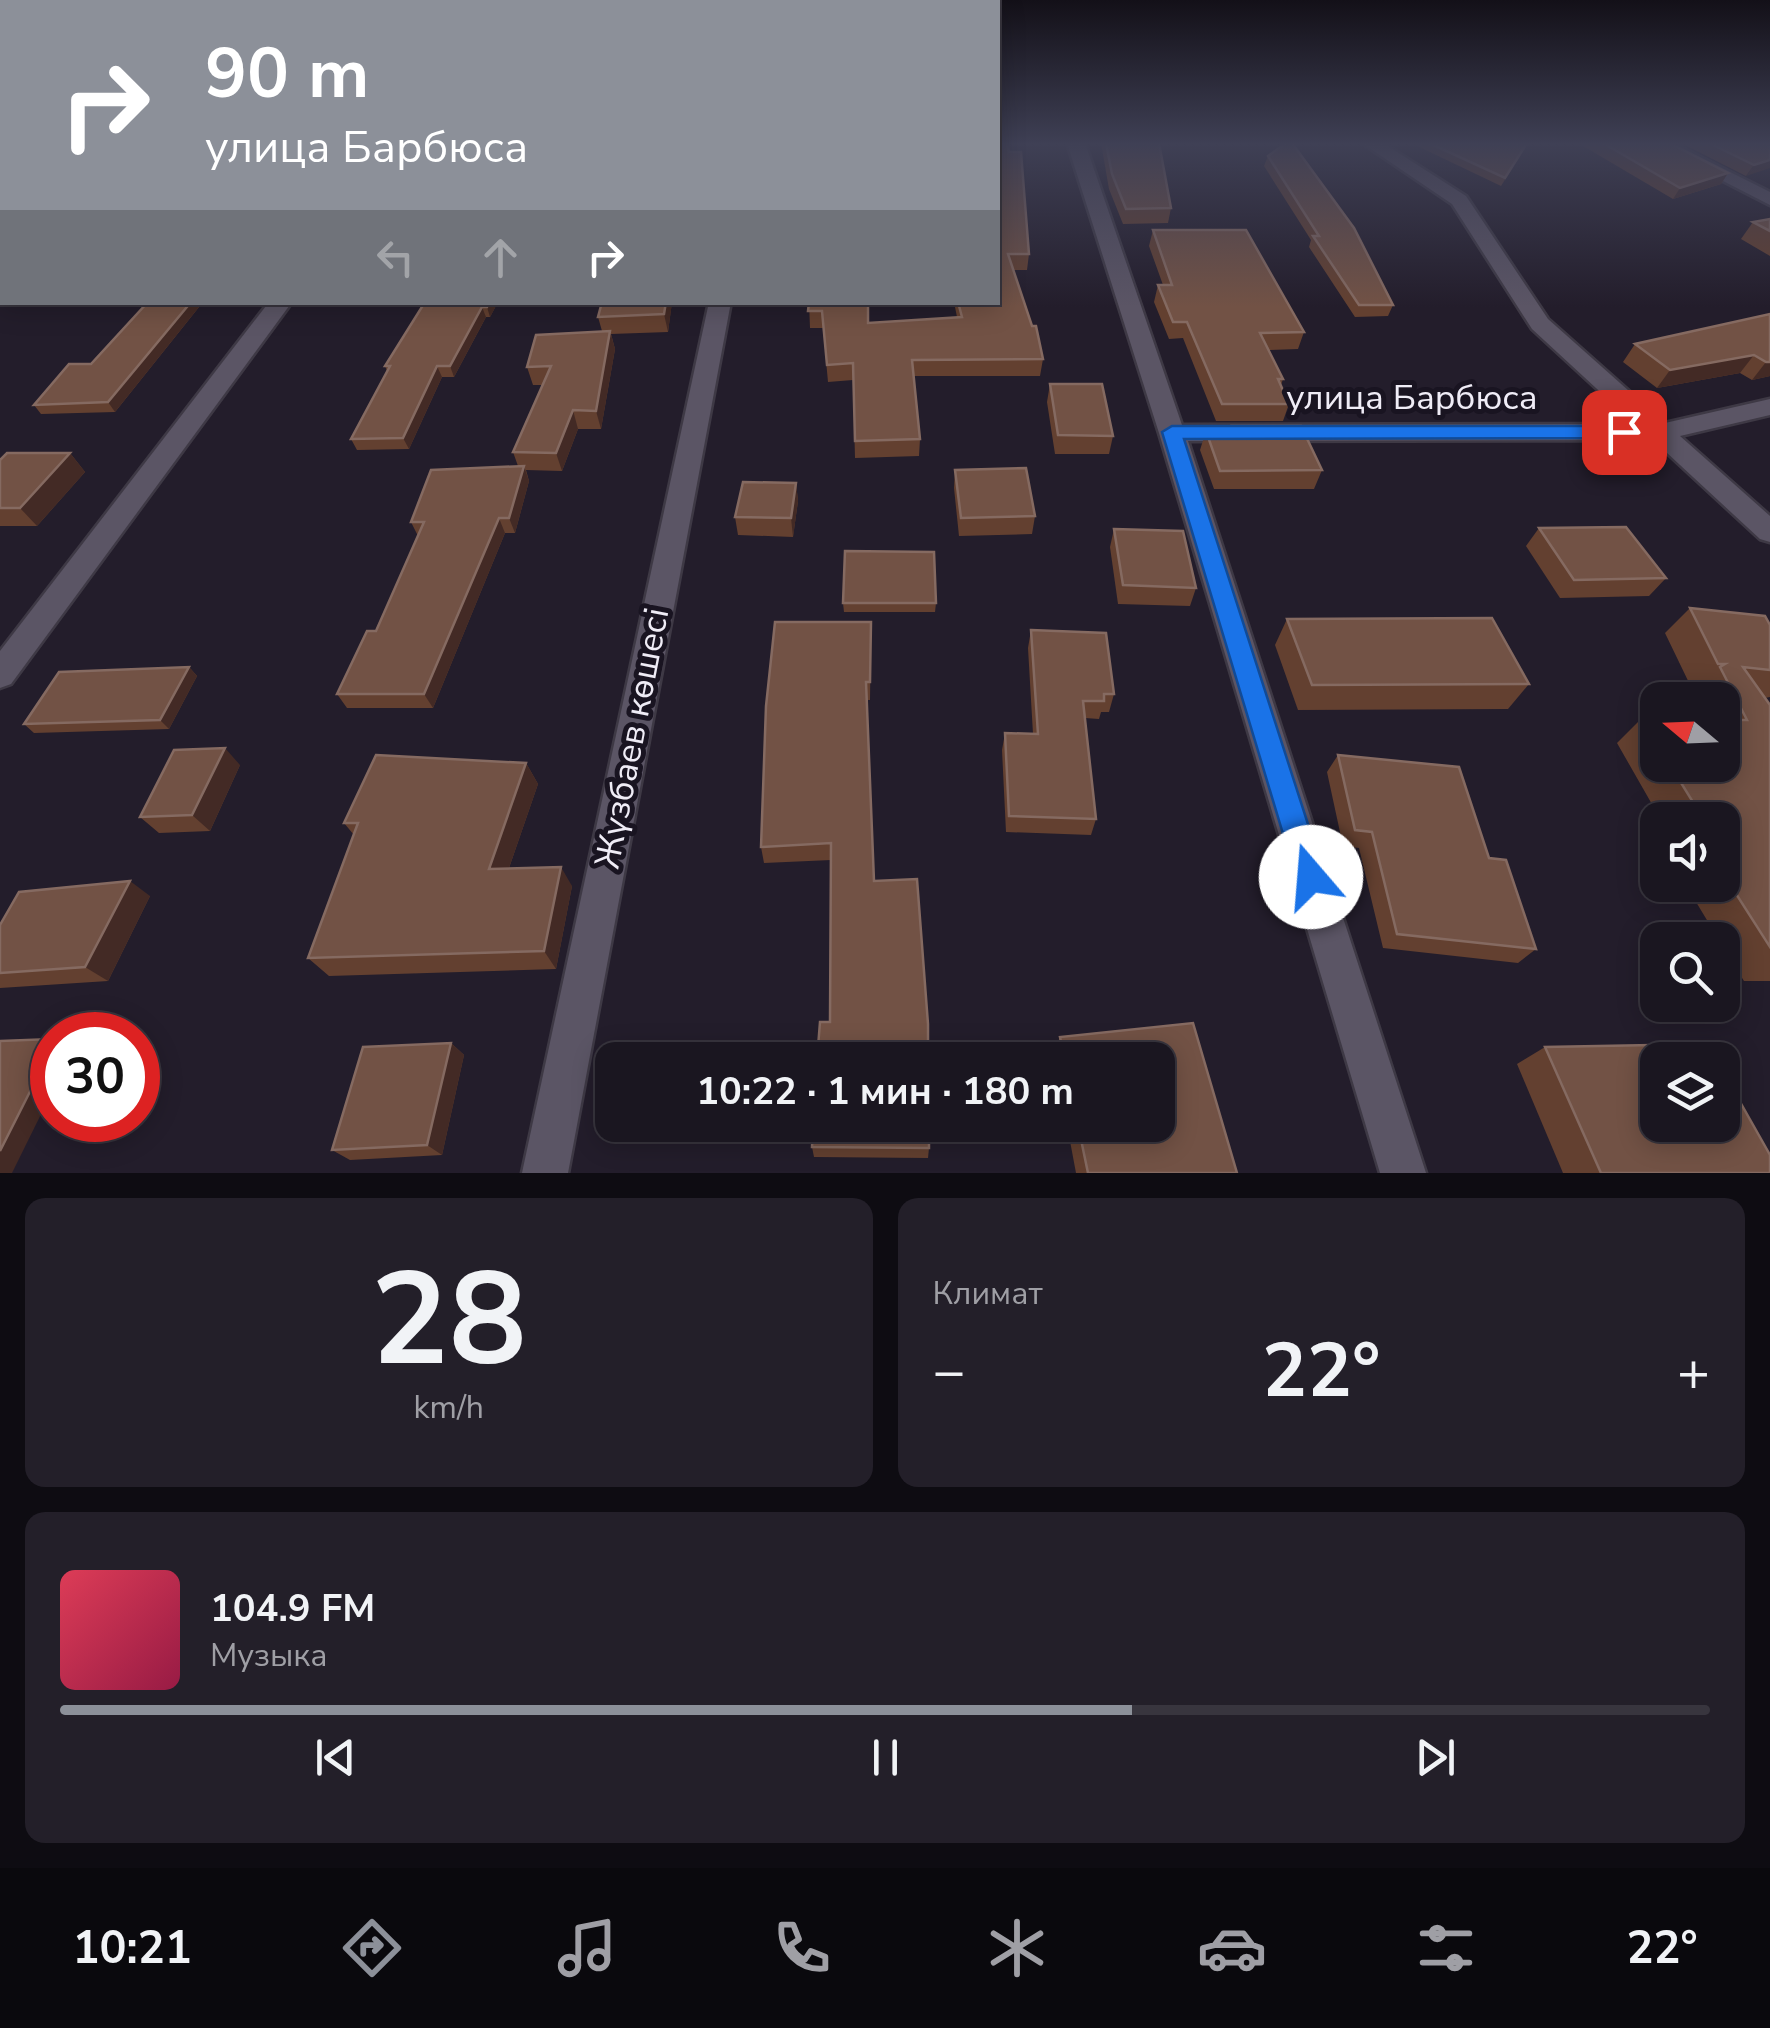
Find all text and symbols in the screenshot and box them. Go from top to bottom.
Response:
text: 90 m [205,26,369,122]
icon: right [40,40,170,170]
text: улица Барбюса [205,117,528,178]
icon: left [368,230,423,285]
icon: ahead [473,230,528,285]
icon: right [578,230,633,285]
street label: улица Барбюса [1286,374,1538,421]
pin [1582,390,1667,475]
icon: arrive [1597,405,1652,460]
street label: Жүзбаев көшесі [584,604,680,872]
north arrow [1640,682,1740,782]
map controls [1640,682,1740,1142]
button: sound [1640,802,1740,902]
position arrow [1259,825,1363,929]
button: search [1640,922,1740,1022]
speed limit sign: 30 [30,1012,160,1142]
button: layers [1640,1042,1740,1142]
text: 10:22 · 1 мин · 180 m [696,1066,1074,1117]
text: 28 [371,1232,527,1409]
text: Климат [933,1272,1043,1315]
text: 22° [1262,1320,1380,1422]
text: − [933,1334,966,1409]
text: + [1677,1334,1710,1409]
text: km/h [413,1386,484,1429]
text: 104.9 FM [210,1583,375,1634]
text: Музыка [210,1634,327,1677]
icon: previous [308,1730,363,1785]
icon: pause [858,1730,913,1785]
icon: next [1408,1730,1463,1785]
icon: directions [337,1913,407,1983]
icon: music [552,1913,622,1983]
icon: phone [767,1913,837,1983]
icon: climate [982,1913,1052,1983]
icon: car [1197,1913,1267,1983]
icon: filters [1411,1913,1481,1983]
text: 10:21 [72,1918,192,1979]
text: 22° [1626,1918,1698,1979]

